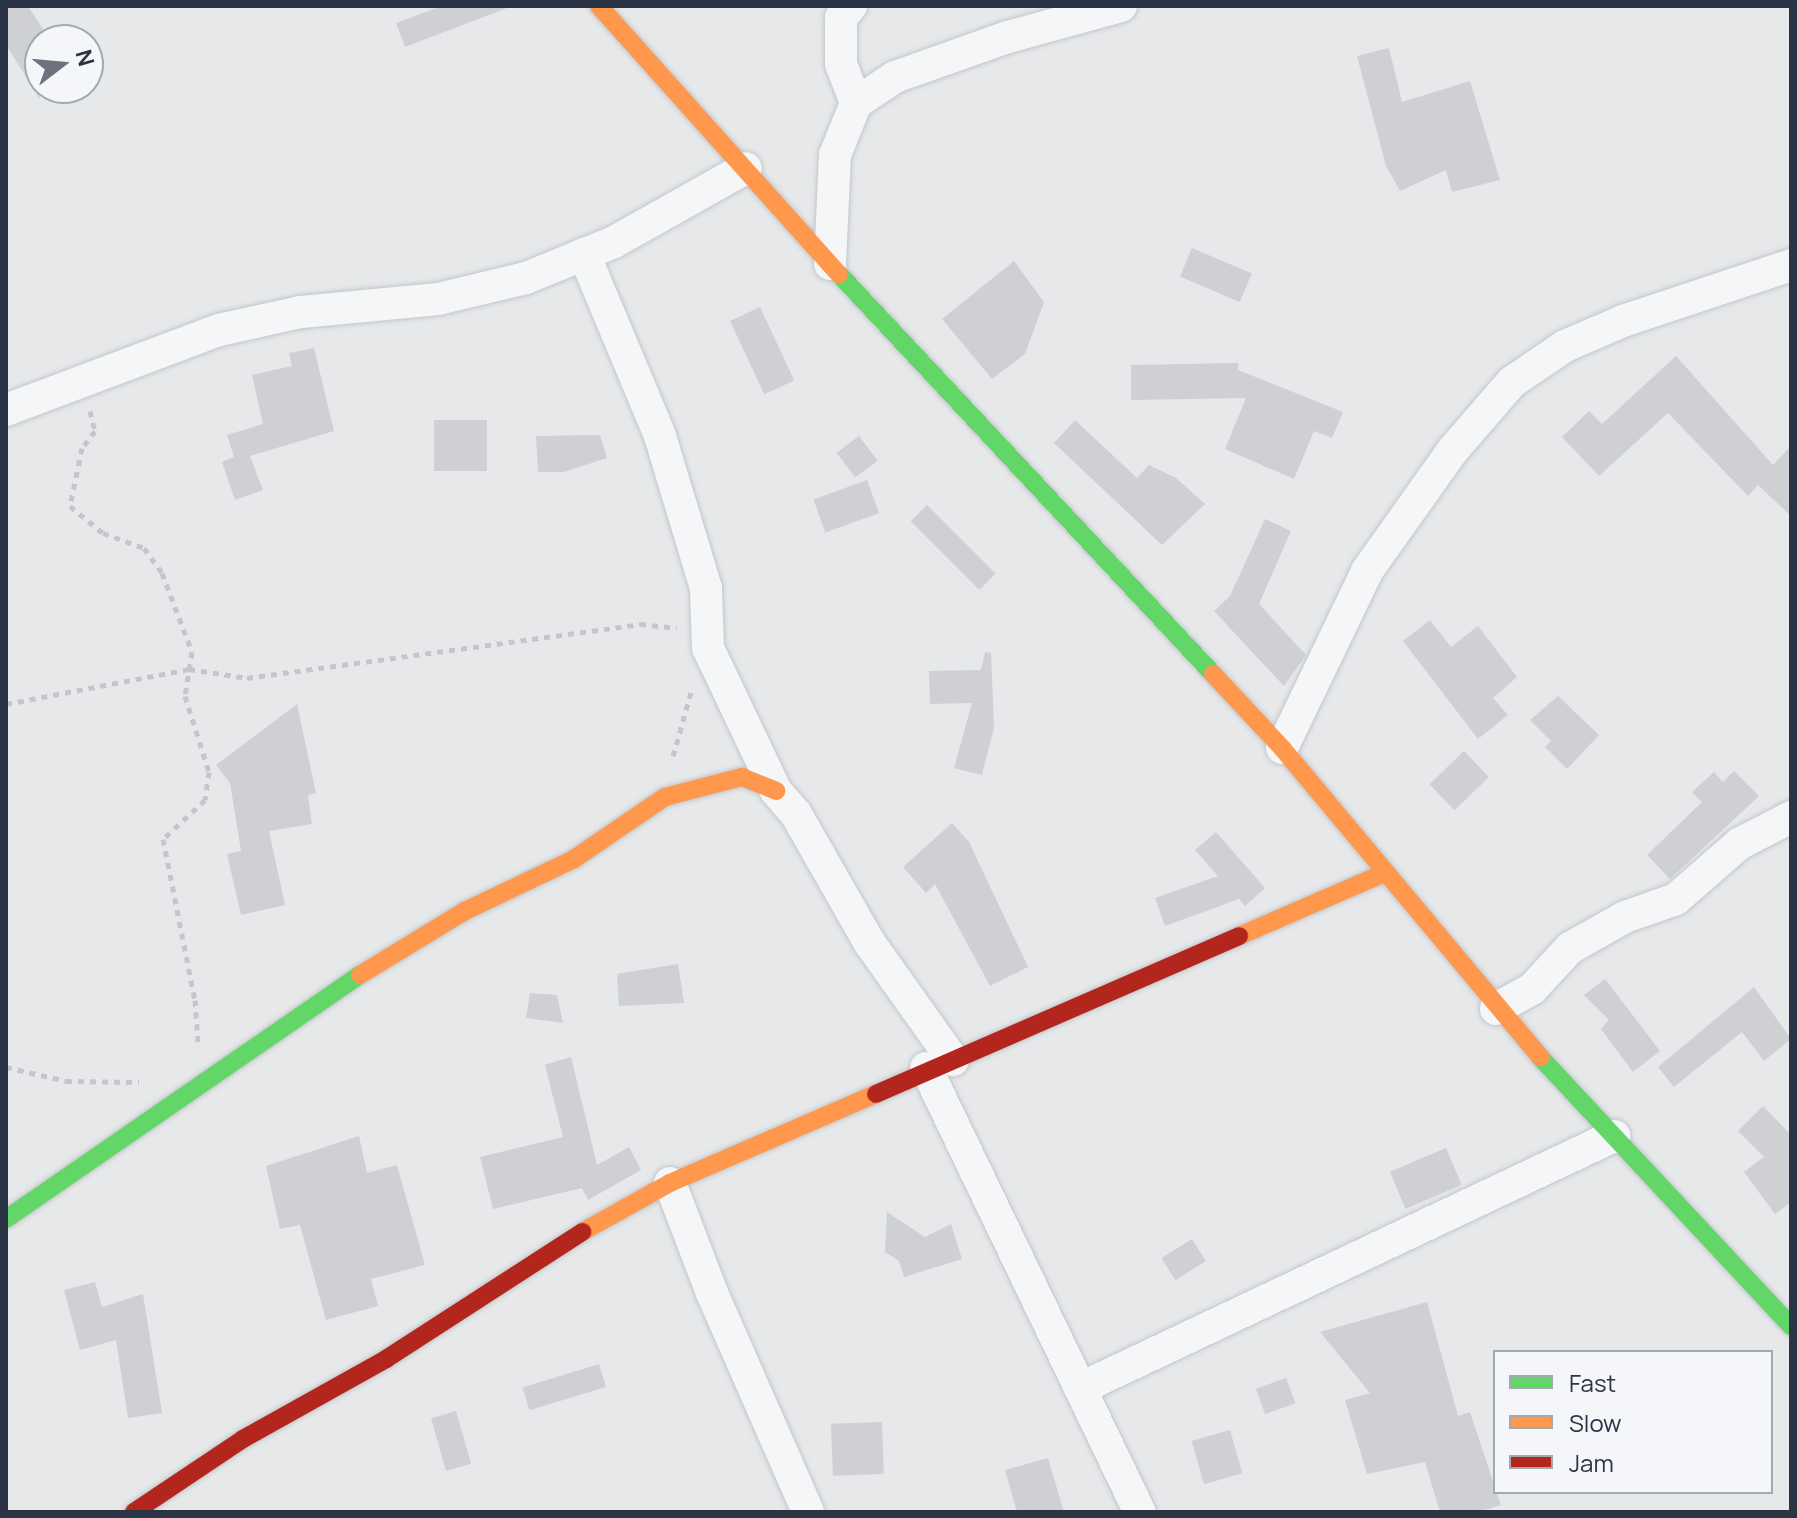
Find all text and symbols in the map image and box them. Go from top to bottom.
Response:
north arrow [24,24,104,104]
text: N [69,46,102,70]
legend [1493,1350,1773,1494]
text: Fast [1569,1366,1616,1399]
text: Slow [1569,1406,1622,1439]
text: Jam [1569,1446,1614,1479]

